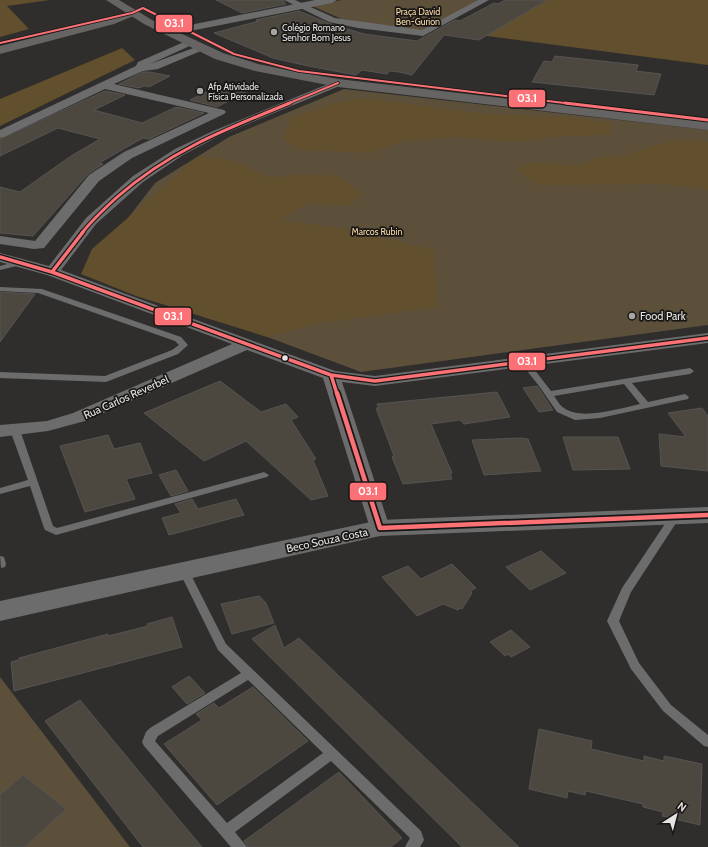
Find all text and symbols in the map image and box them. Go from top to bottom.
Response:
park label: Praça David Ben-Gurion [396,6,440,27]
line badge: 03.1 [155,14,193,33]
text: 03.1 [164,16,184,30]
place label: Colégio Romano Senhor Bom Jesus [282,22,351,43]
marker: Colégio Romano Senhor Bom Jesus [269,27,279,37]
place label: Afp Atividade Física Personalizada [208,81,284,102]
marker: Afp Atividade Física Personalizada [195,86,205,96]
line badge: 03.1 [508,89,546,108]
text: 03.1 [517,91,537,105]
park label: Marcos Rubin [352,226,403,237]
line badge: 03.1 [154,307,192,326]
text: 03.1 [163,309,183,323]
place label: Food Park [640,309,686,323]
marker: Food Park [627,311,637,321]
line badge: 03.1 [508,352,546,371]
unlabelled marker [280,353,290,363]
text: 03.1 [517,354,537,368]
street label: Rua Carlos Reverbel [81,372,171,422]
line badge: 03.1 [349,482,387,501]
text: 03.1 [358,484,378,498]
street label: Beco Souza Costa [285,524,370,555]
north arrow [656,795,696,835]
text: N [675,799,689,815]

